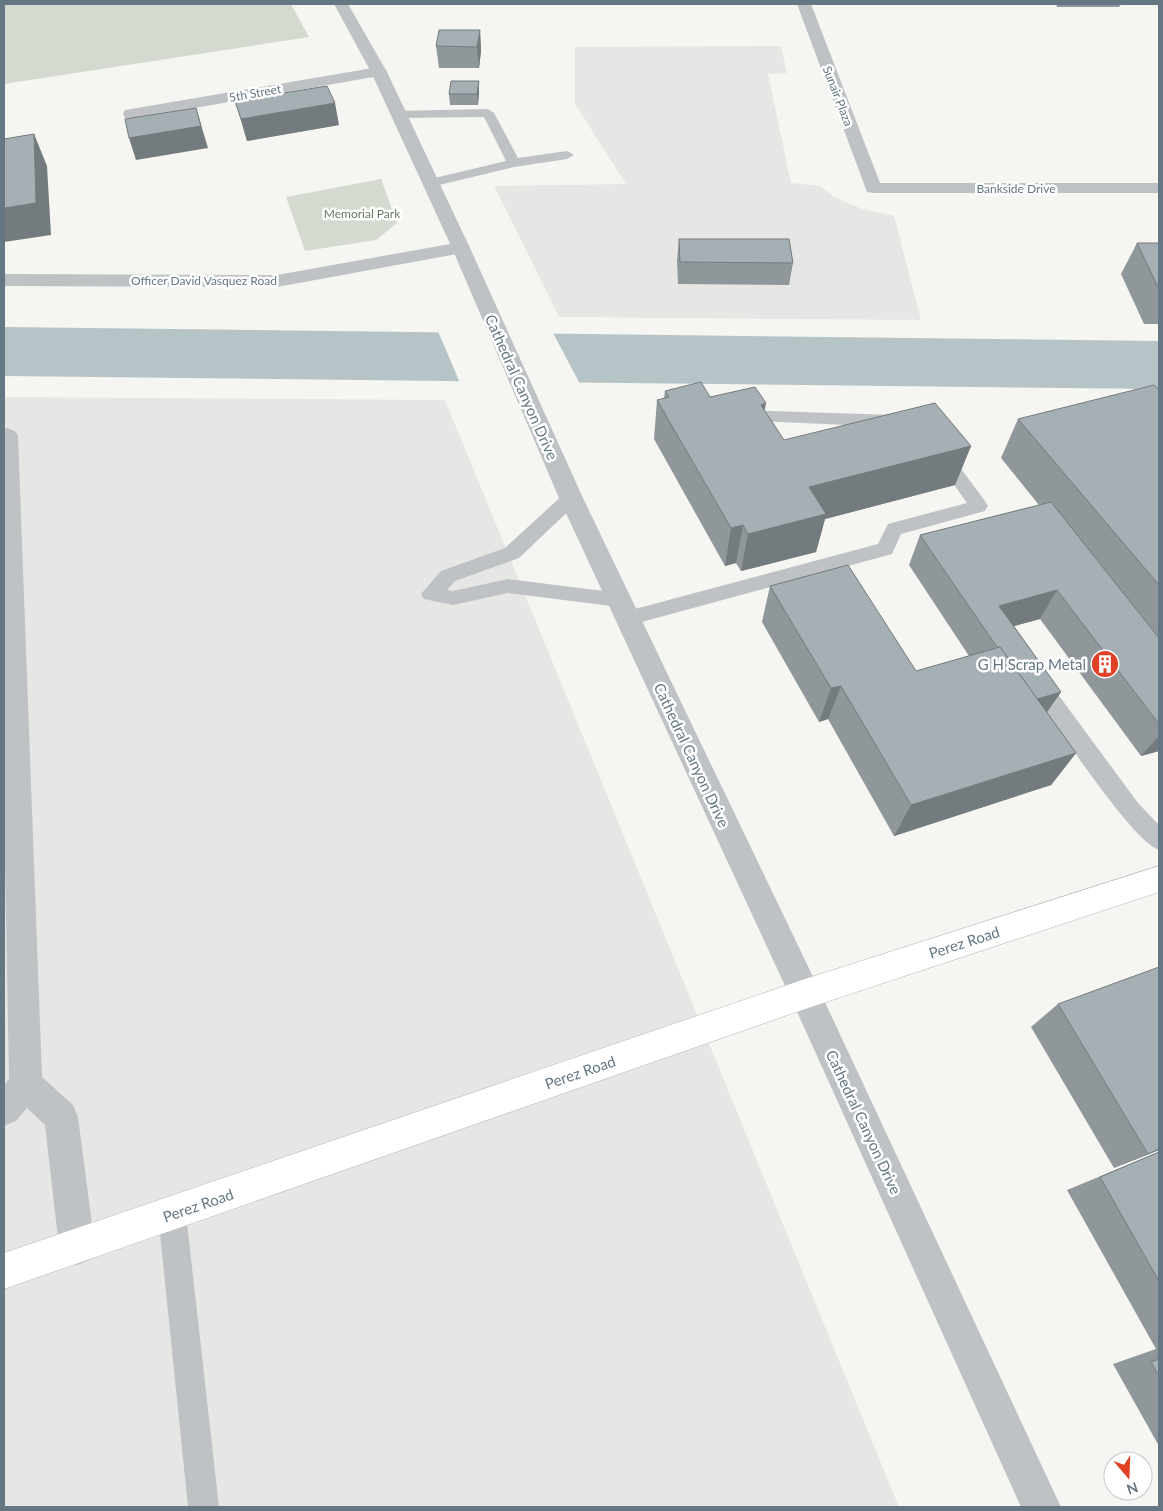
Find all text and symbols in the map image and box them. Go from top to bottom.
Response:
street label: Sunair Plaza [820,64,856,128]
street label: 5th Street [228,81,283,105]
street label: Bankside Drive [976,181,1056,196]
park label: Memorial Park [324,206,401,221]
street label: Officer David Vasquez Road [131,273,277,288]
street label: Cathedral Canyon Drive [482,311,562,463]
building icon: G H Scrap Metal [1090,649,1120,679]
place label: G H Scrap Metal [978,655,1086,673]
street label: Cathedral Canyon Drive [651,680,733,830]
street label: Perez Road [926,922,1002,962]
street label: Cathedral Canyon Drive [823,1047,905,1197]
street label: Perez Road [542,1052,618,1092]
street label: Perez Road [160,1185,236,1225]
north arrow [1103,1451,1153,1501]
text: N [1125,1479,1140,1499]

